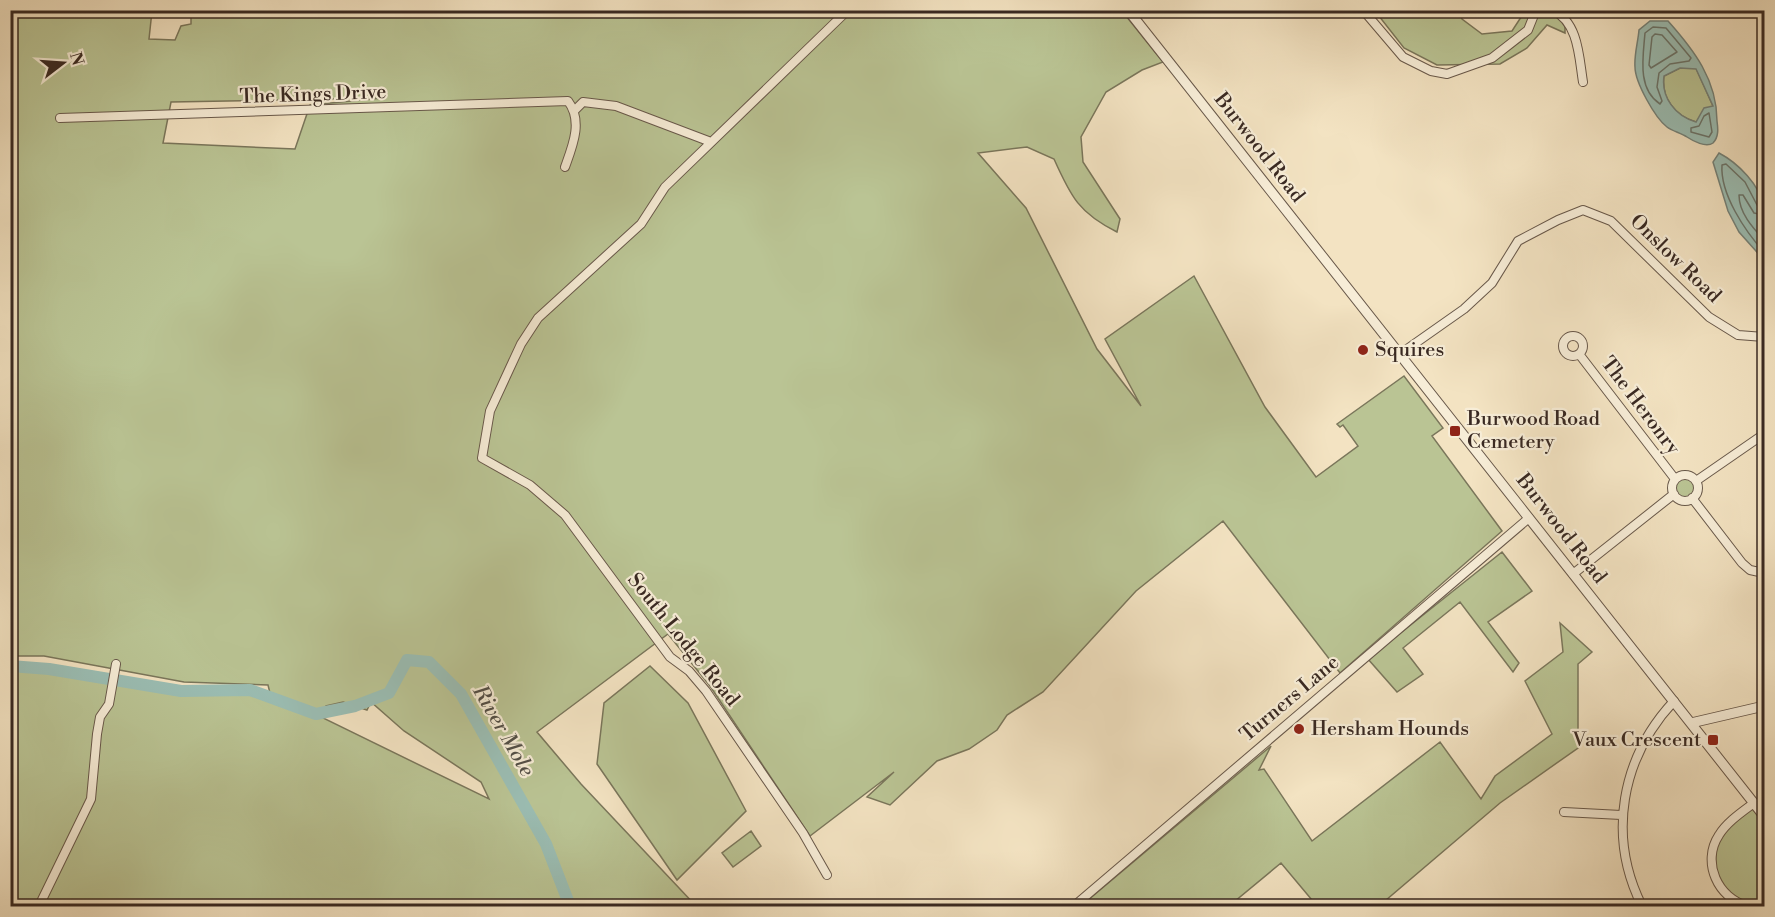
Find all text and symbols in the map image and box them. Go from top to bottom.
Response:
north arrow [33,33,93,93]
text: N [65,50,88,68]
street label: The Kings Drive [239,80,387,110]
street label: Burwood Road [1208,87,1310,209]
street label: Onslow Road [1624,209,1726,309]
place label: Squires [1375,338,1444,363]
marker: Squires [1356,343,1370,357]
street label: The Heronry [1595,352,1685,460]
place label: Burwood Road Cemetery [1466,407,1600,455]
marker: Burwood Road Cemetery [1448,424,1462,438]
street label: Burwood Road [1510,468,1612,590]
street label: South Lodge Road [622,568,745,712]
street label: Turners Lane [1235,650,1345,748]
water label: River Mole [466,680,540,781]
place label: Hersham Hounds [1311,717,1469,742]
marker: Hersham Hounds [1292,722,1306,736]
place label: Vaux Crescent [1571,728,1701,753]
marker: Vaux Crescent [1706,733,1720,747]

